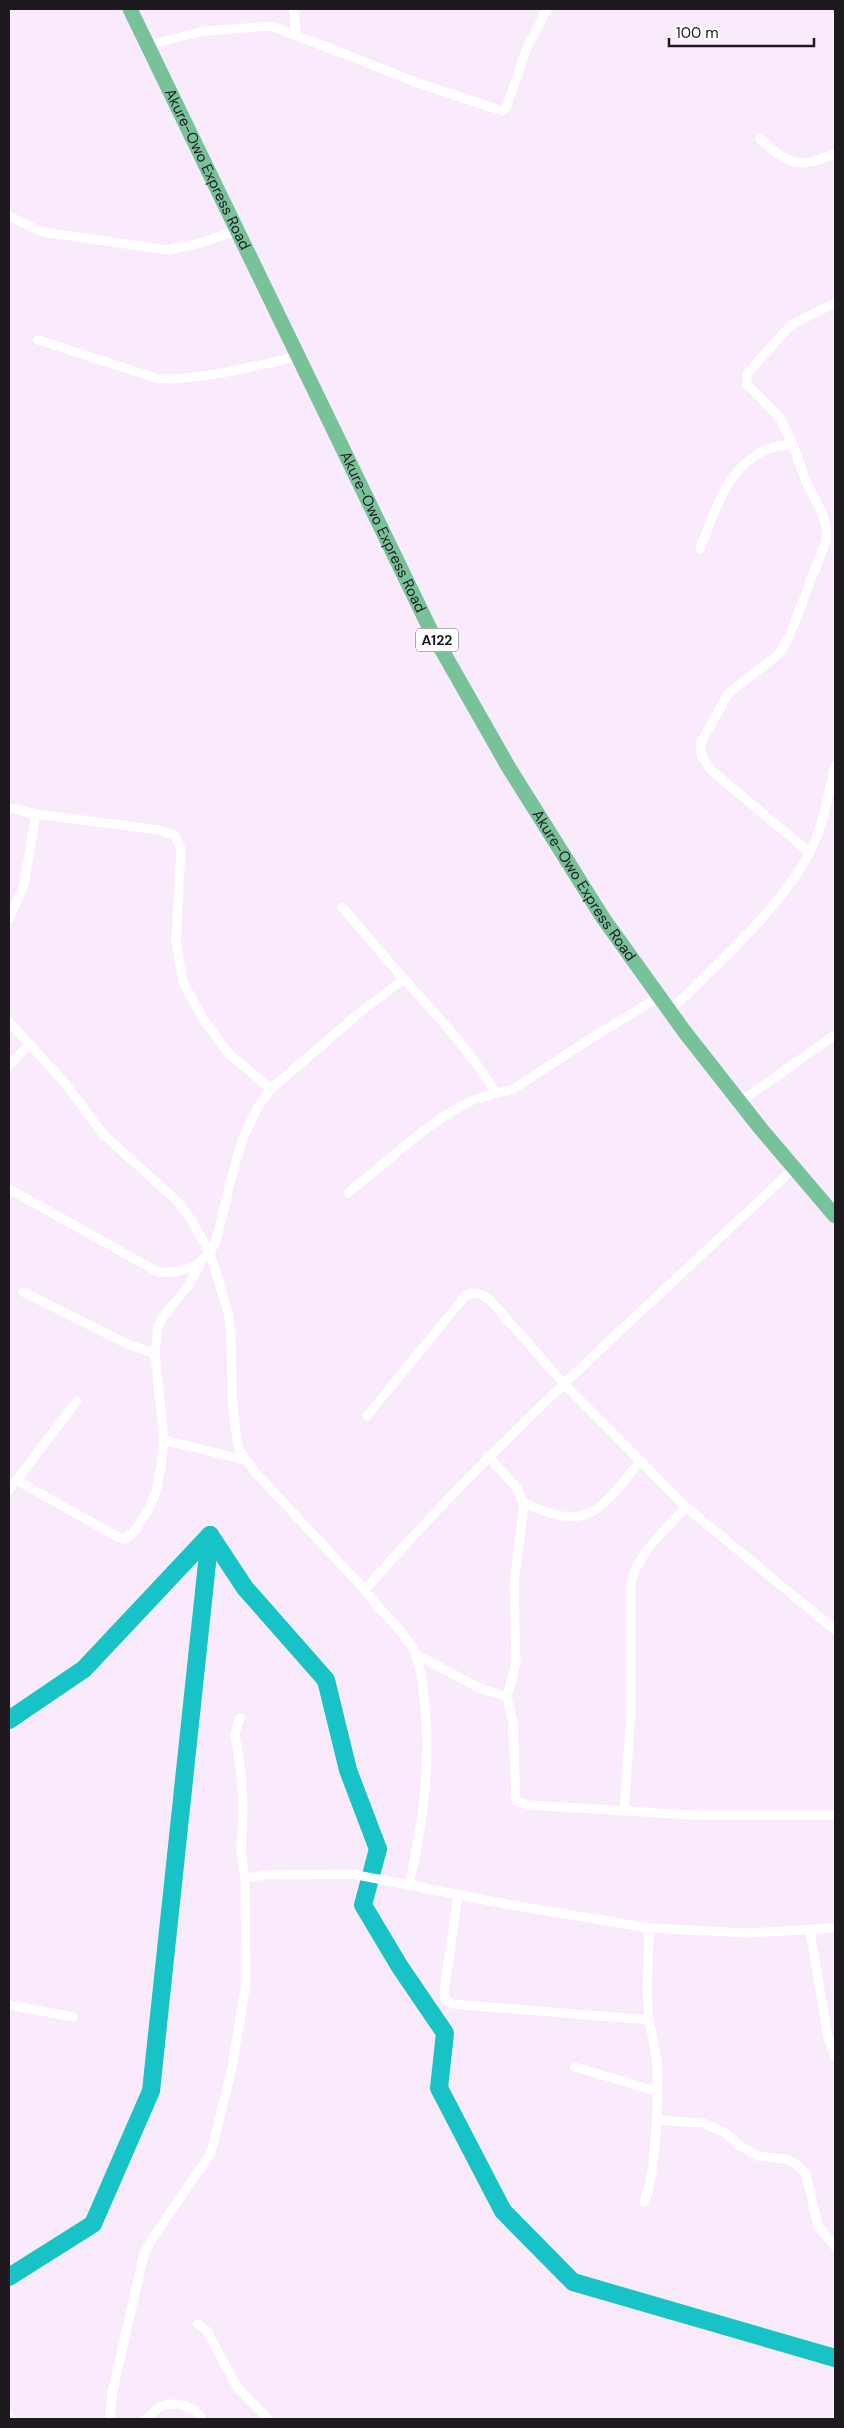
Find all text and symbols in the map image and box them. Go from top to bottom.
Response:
scale bar [669,15,814,47]
text: 100 m [676,23,719,43]
street label: Akure-Owo Express Road [160,85,255,253]
street label: Akure-Owo Express Road [336,448,431,616]
road number: A122 [416,628,458,652]
street label: Akure-Owo Express Road [528,806,641,965]

